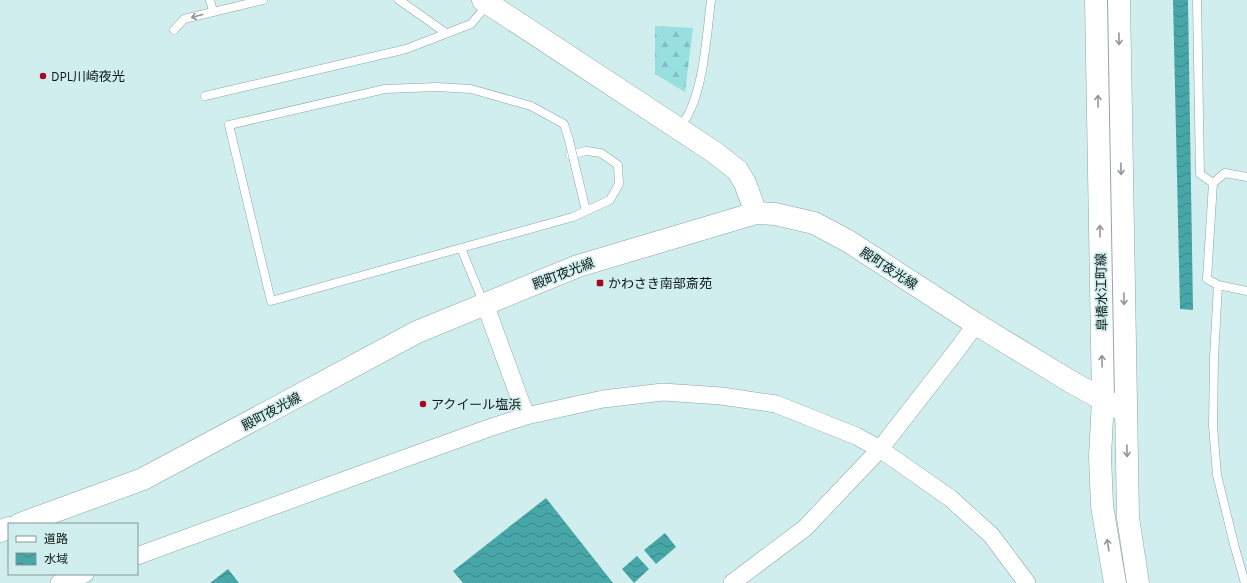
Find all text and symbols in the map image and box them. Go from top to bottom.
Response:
one-way arrow [191,13,204,20]
one-way arrow [1115,32,1123,45]
place label: DPL川崎夜光 [51,69,125,84]
marker: DPL川崎夜光 [38,71,48,81]
one-way arrow [1094,95,1102,108]
one-way arrow [1118,162,1125,175]
one-way arrow [1096,225,1104,238]
street label: 殿町夜光線 [857,244,920,292]
street label: 皐橋水江町線 [1093,253,1110,331]
street label: 殿町夜光線 [530,255,596,292]
place label: かわさき南部斎苑 [608,276,712,291]
marker: かわさき南部斎苑 [595,278,605,288]
one-way arrow [1120,292,1128,305]
one-way arrow [1098,355,1106,368]
street label: 殿町夜光線 [239,390,303,433]
place label: アクイール塩浜 [431,397,521,412]
marker: アクイール塩浜 [418,399,428,409]
one-way arrow [1123,444,1130,457]
legend [8,523,138,575]
text: 道路 [44,532,68,546]
one-way arrow [1104,538,1112,551]
text: 水域 [44,552,68,566]

